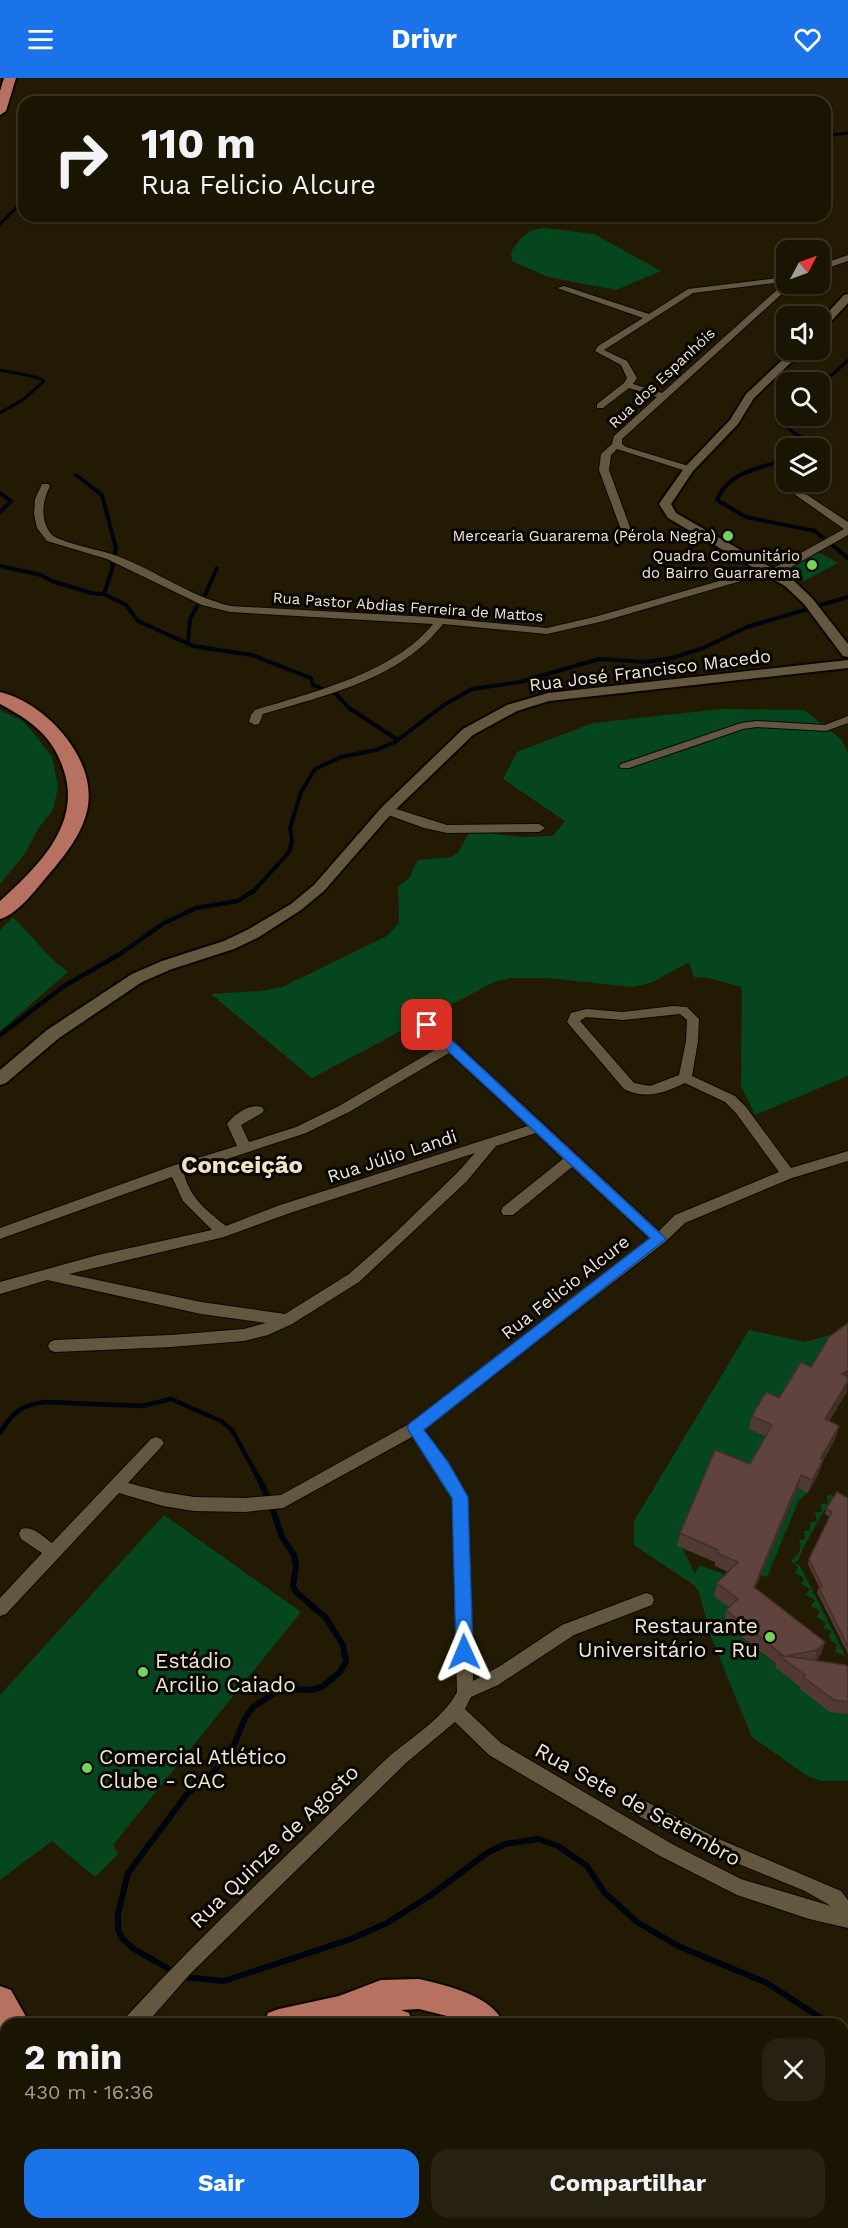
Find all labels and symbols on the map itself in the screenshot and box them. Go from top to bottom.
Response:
north arrow [776,240,830,294]
street label: Rua dos Espanhóis [605,324,719,432]
place label: Mercearia Guararema (Pérola Negra) [453,527,716,545]
marker: Mercearia Guararema (Pérola Negra) [721,529,735,543]
place label: Quadra Comunitário do Bairro Guarrarema [642,547,801,582]
marker: Quadra Comunitário do Bairro Guarrarema [805,558,819,572]
street label: Rua Pastor Abdias Ferreira de Mattos [272,589,544,625]
street label: Rua José Francisco Macedo [528,645,772,695]
pin [401,999,452,1050]
street label: Rua Júlio Landi [325,1125,459,1187]
district label: Conceição [181,1151,303,1179]
street label: Rua Felicio Alcure [497,1231,633,1343]
place label: Restaurante Universitário - Ru [578,1613,758,1662]
position arrow [432,1620,496,1684]
marker: Restaurante Universitário - Ru [763,1630,777,1644]
place label: Estádio Arcilio Caiado [155,1648,296,1697]
marker: Estádio Arcilio Caiado [136,1665,150,1679]
street label: Rua Sete de Setembro [531,1737,745,1871]
place label: Comercial Atlético Clube - CAC [99,1744,287,1793]
street label: Rua Quinze de Agosto [185,1759,363,1933]
marker: Comercial Atlético Clube - CAC [80,1761,94,1775]

